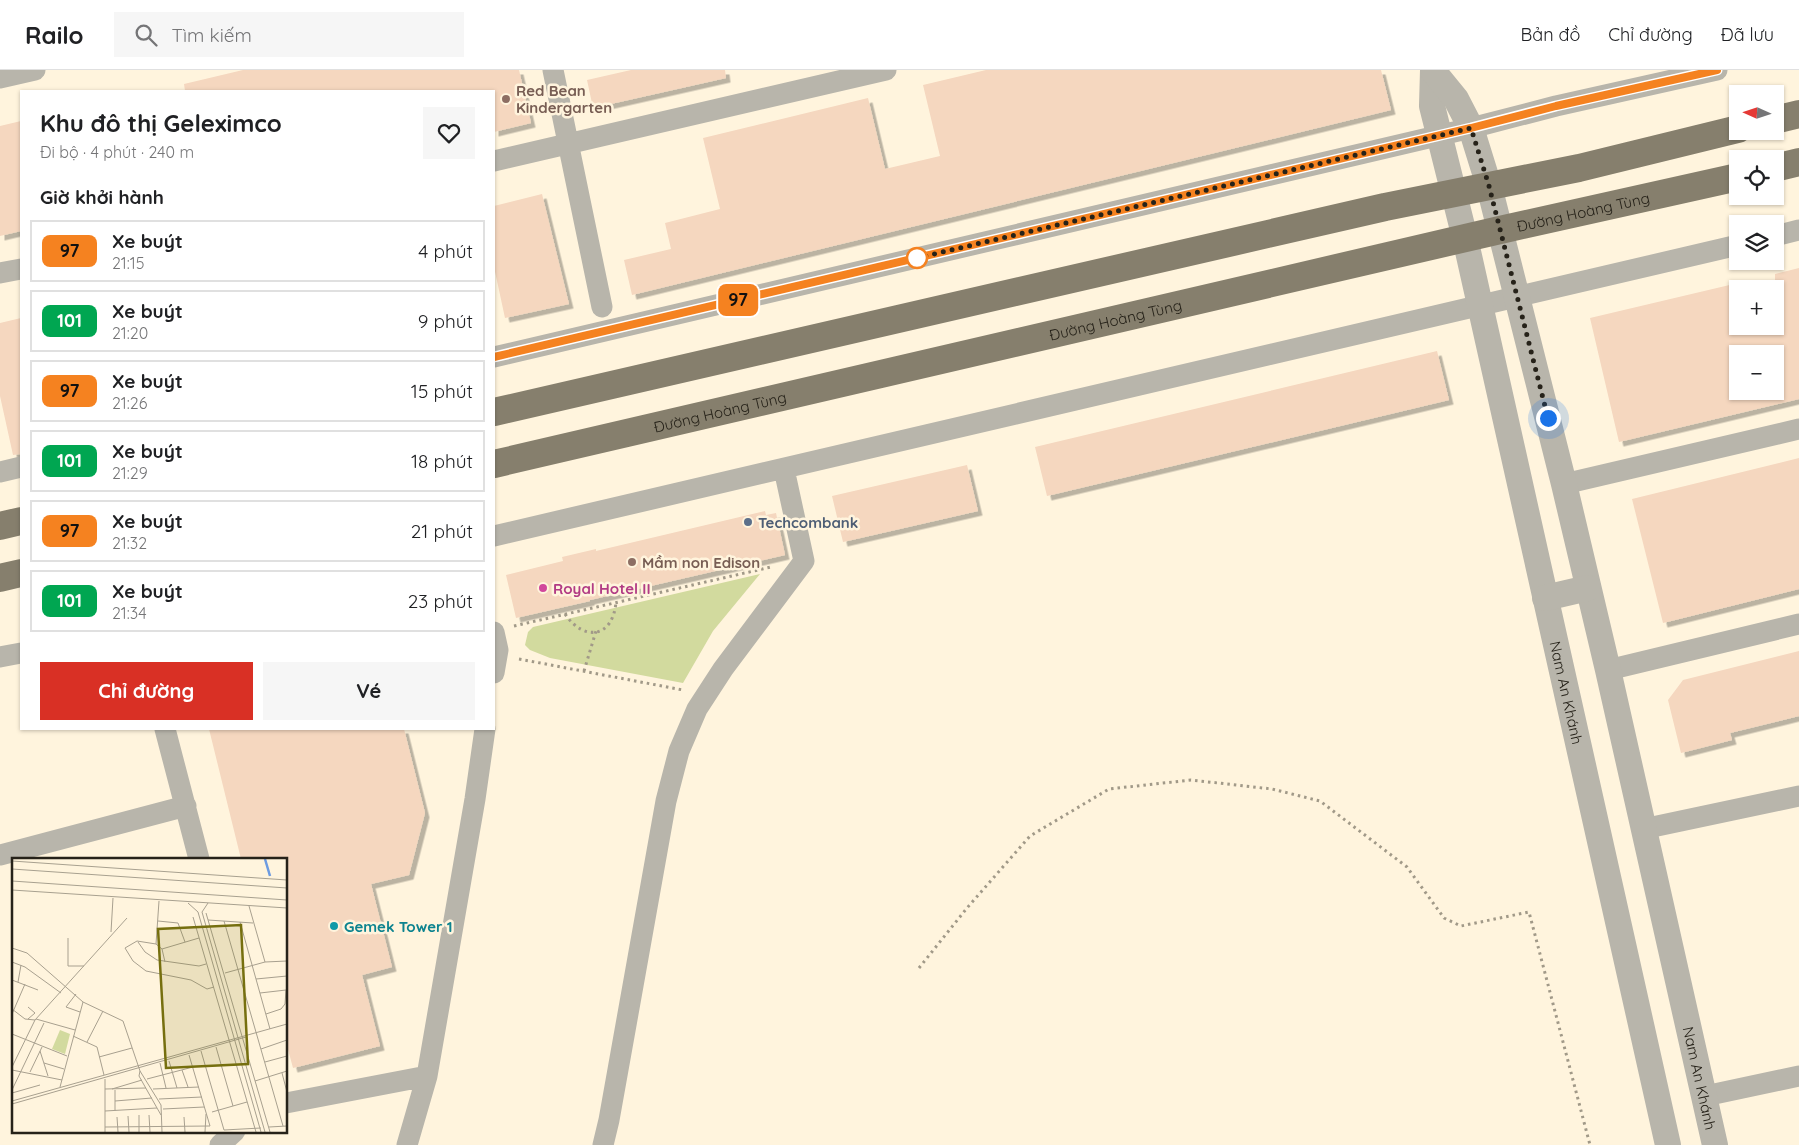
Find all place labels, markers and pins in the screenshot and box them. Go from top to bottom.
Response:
place label: Red Bean Kindergarten [516,81,612,117]
marker: Red Bean Kindergarten [500,93,512,105]
unlabelled marker [906,247,928,269]
place label: Techcombank [758,513,858,532]
marker: Techcombank [742,516,754,528]
place label: Mầm non Edison [642,553,760,572]
marker: Mầm non Edison [626,556,638,568]
place label: Royal Hotel II [553,579,651,598]
marker: Royal Hotel II [537,582,549,594]
place label: Gemek Tower 1 [344,917,453,936]
marker: Gemek Tower 1 [328,920,340,932]

